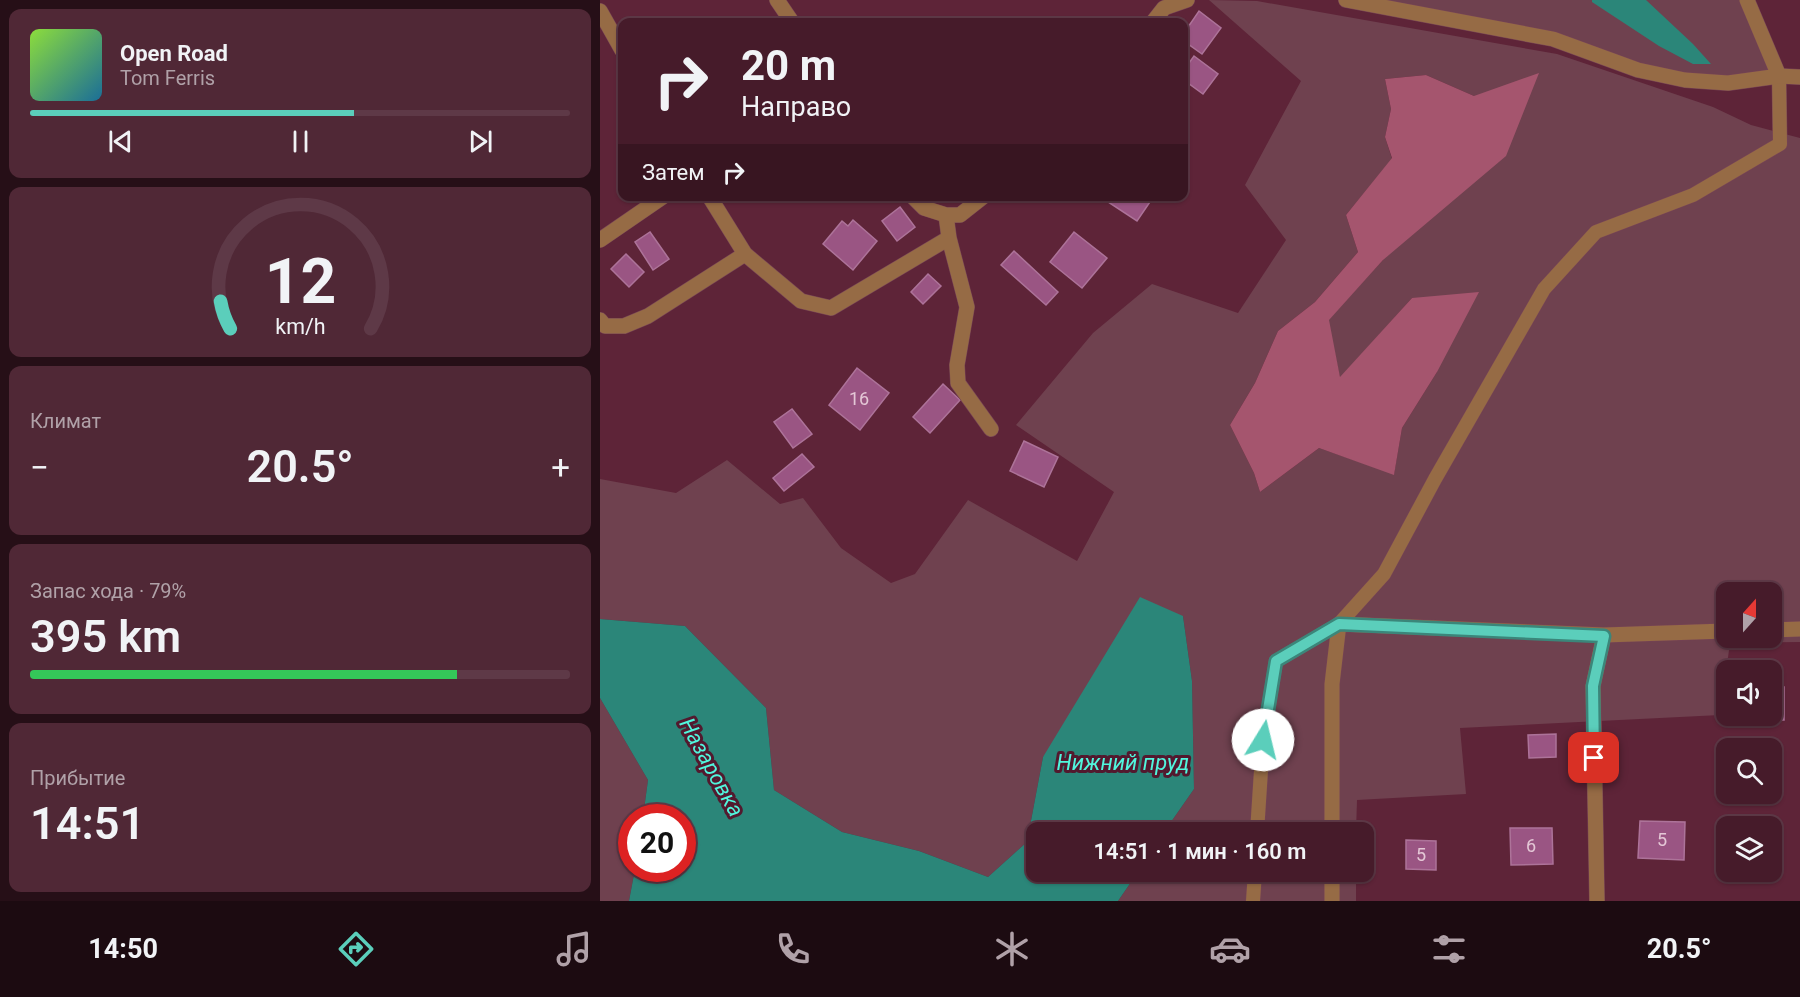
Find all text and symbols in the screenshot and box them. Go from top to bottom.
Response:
text: Open Road [120,41,228,66]
text: 20 m [741,41,836,90]
icon: right [642,42,720,120]
text: Tom Ferris [120,66,215,90]
text: Направо [741,91,851,123]
icon: previous [104,125,137,158]
icon: pause [284,125,317,158]
icon: next [464,125,497,158]
icon: right [717,156,750,189]
text: Затем [642,160,705,185]
text: 12 [264,245,336,318]
text: km/h [275,315,325,340]
house number: 16 [849,388,869,409]
text: Климат [30,409,101,433]
text: 20.5° [246,440,354,493]
text: − [30,448,49,487]
text: + [551,448,570,487]
text: Запас хода · 79% [30,579,186,603]
north arrow [1716,582,1782,648]
map controls [1716,582,1782,882]
text: 395 km [30,610,181,663]
button: sound [1716,660,1782,726]
position arrow [1231,708,1295,772]
water label: Назаровка [674,714,749,821]
pin [1568,732,1619,783]
button: search [1716,738,1782,804]
icon: arrive [1577,741,1610,774]
water label: Нижний пруд [1057,750,1189,775]
text: Прибытие [30,766,125,790]
text: 14:51 [30,797,145,850]
speed limit sign: 20 [618,804,696,882]
button: layers [1716,816,1782,882]
house number: 5 [1657,829,1667,850]
house number: 6 [1526,835,1536,856]
text: 14:51 · 1 мин · 160 m [1094,839,1306,864]
house number: 5 [1416,844,1426,865]
icon: directions [335,928,377,970]
icon: music [553,928,595,970]
icon: phone [772,928,814,970]
icon: climate [991,928,1033,970]
icon: car [1209,928,1251,970]
icon: filters [1428,928,1470,970]
text: 14:50 [88,933,158,965]
text: 20.5° [1647,933,1712,965]

